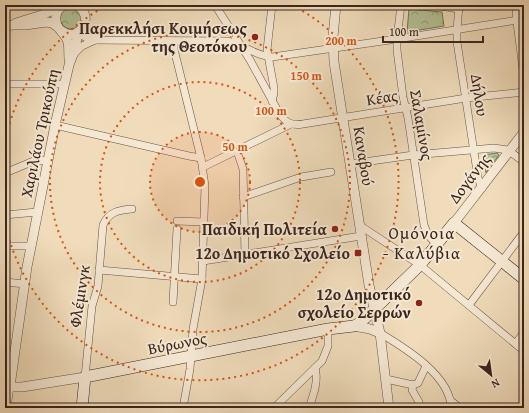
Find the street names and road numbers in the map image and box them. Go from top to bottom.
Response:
street label: Χαριλάου Τρικούπη [14,66,64,200]
street label: Δήλου [465,72,495,118]
street label: Κέας [365,83,400,111]
street label: Σαλαμίνος [404,88,440,162]
street label: Καναβού [347,125,381,187]
street label: Δογάνης [442,148,496,208]
street label: Φλέμινγκ [62,262,96,329]
street label: Βύρωνος [145,325,209,360]

